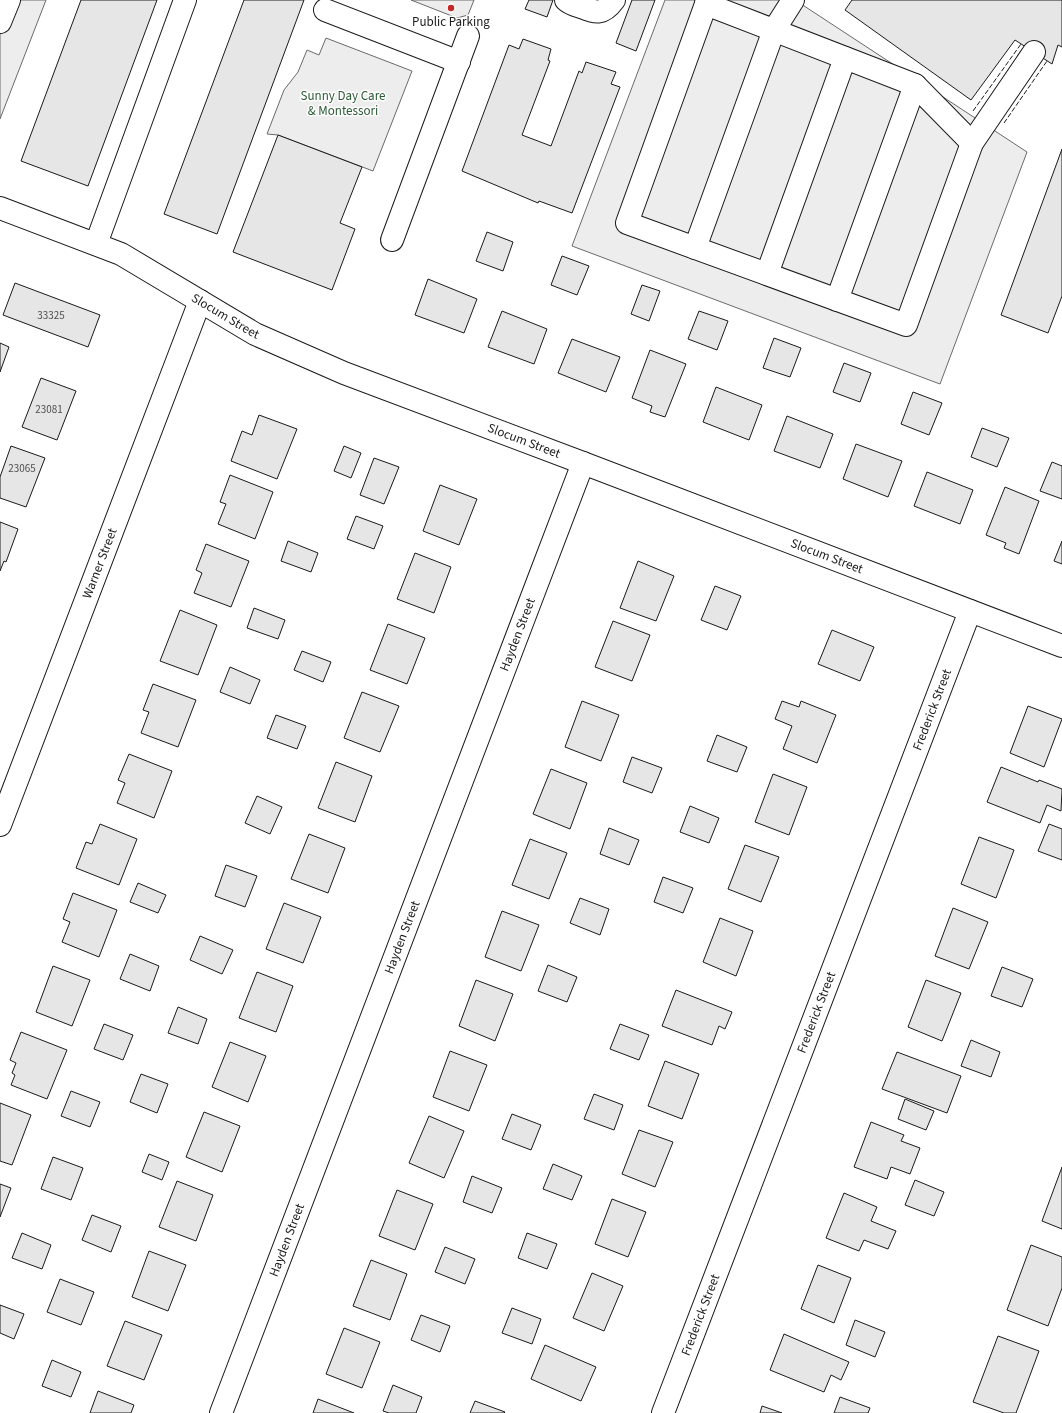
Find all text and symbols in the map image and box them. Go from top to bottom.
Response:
marker: Public Parking [446,3,456,13]
place label: Public Parking [412,13,490,31]
park label: Sunny Day Care & Montessori [301,87,385,120]
street label: Slocum Street [188,289,263,344]
house number: 33325 [37,308,65,323]
house number: 23081 [35,402,63,417]
street label: Slocum Street [485,419,563,463]
house number: 23065 [8,461,36,476]
street label: Warner Street [78,525,122,601]
street label: Slocum Street [788,534,866,578]
street label: Hayden Street [495,595,540,674]
street label: Frederick Street [908,666,956,753]
street label: Hayden Street [380,898,425,977]
street label: Frederick Street [793,968,840,1056]
street label: Hayden Street [265,1200,309,1279]
street label: Frederick Street [677,1271,725,1358]

